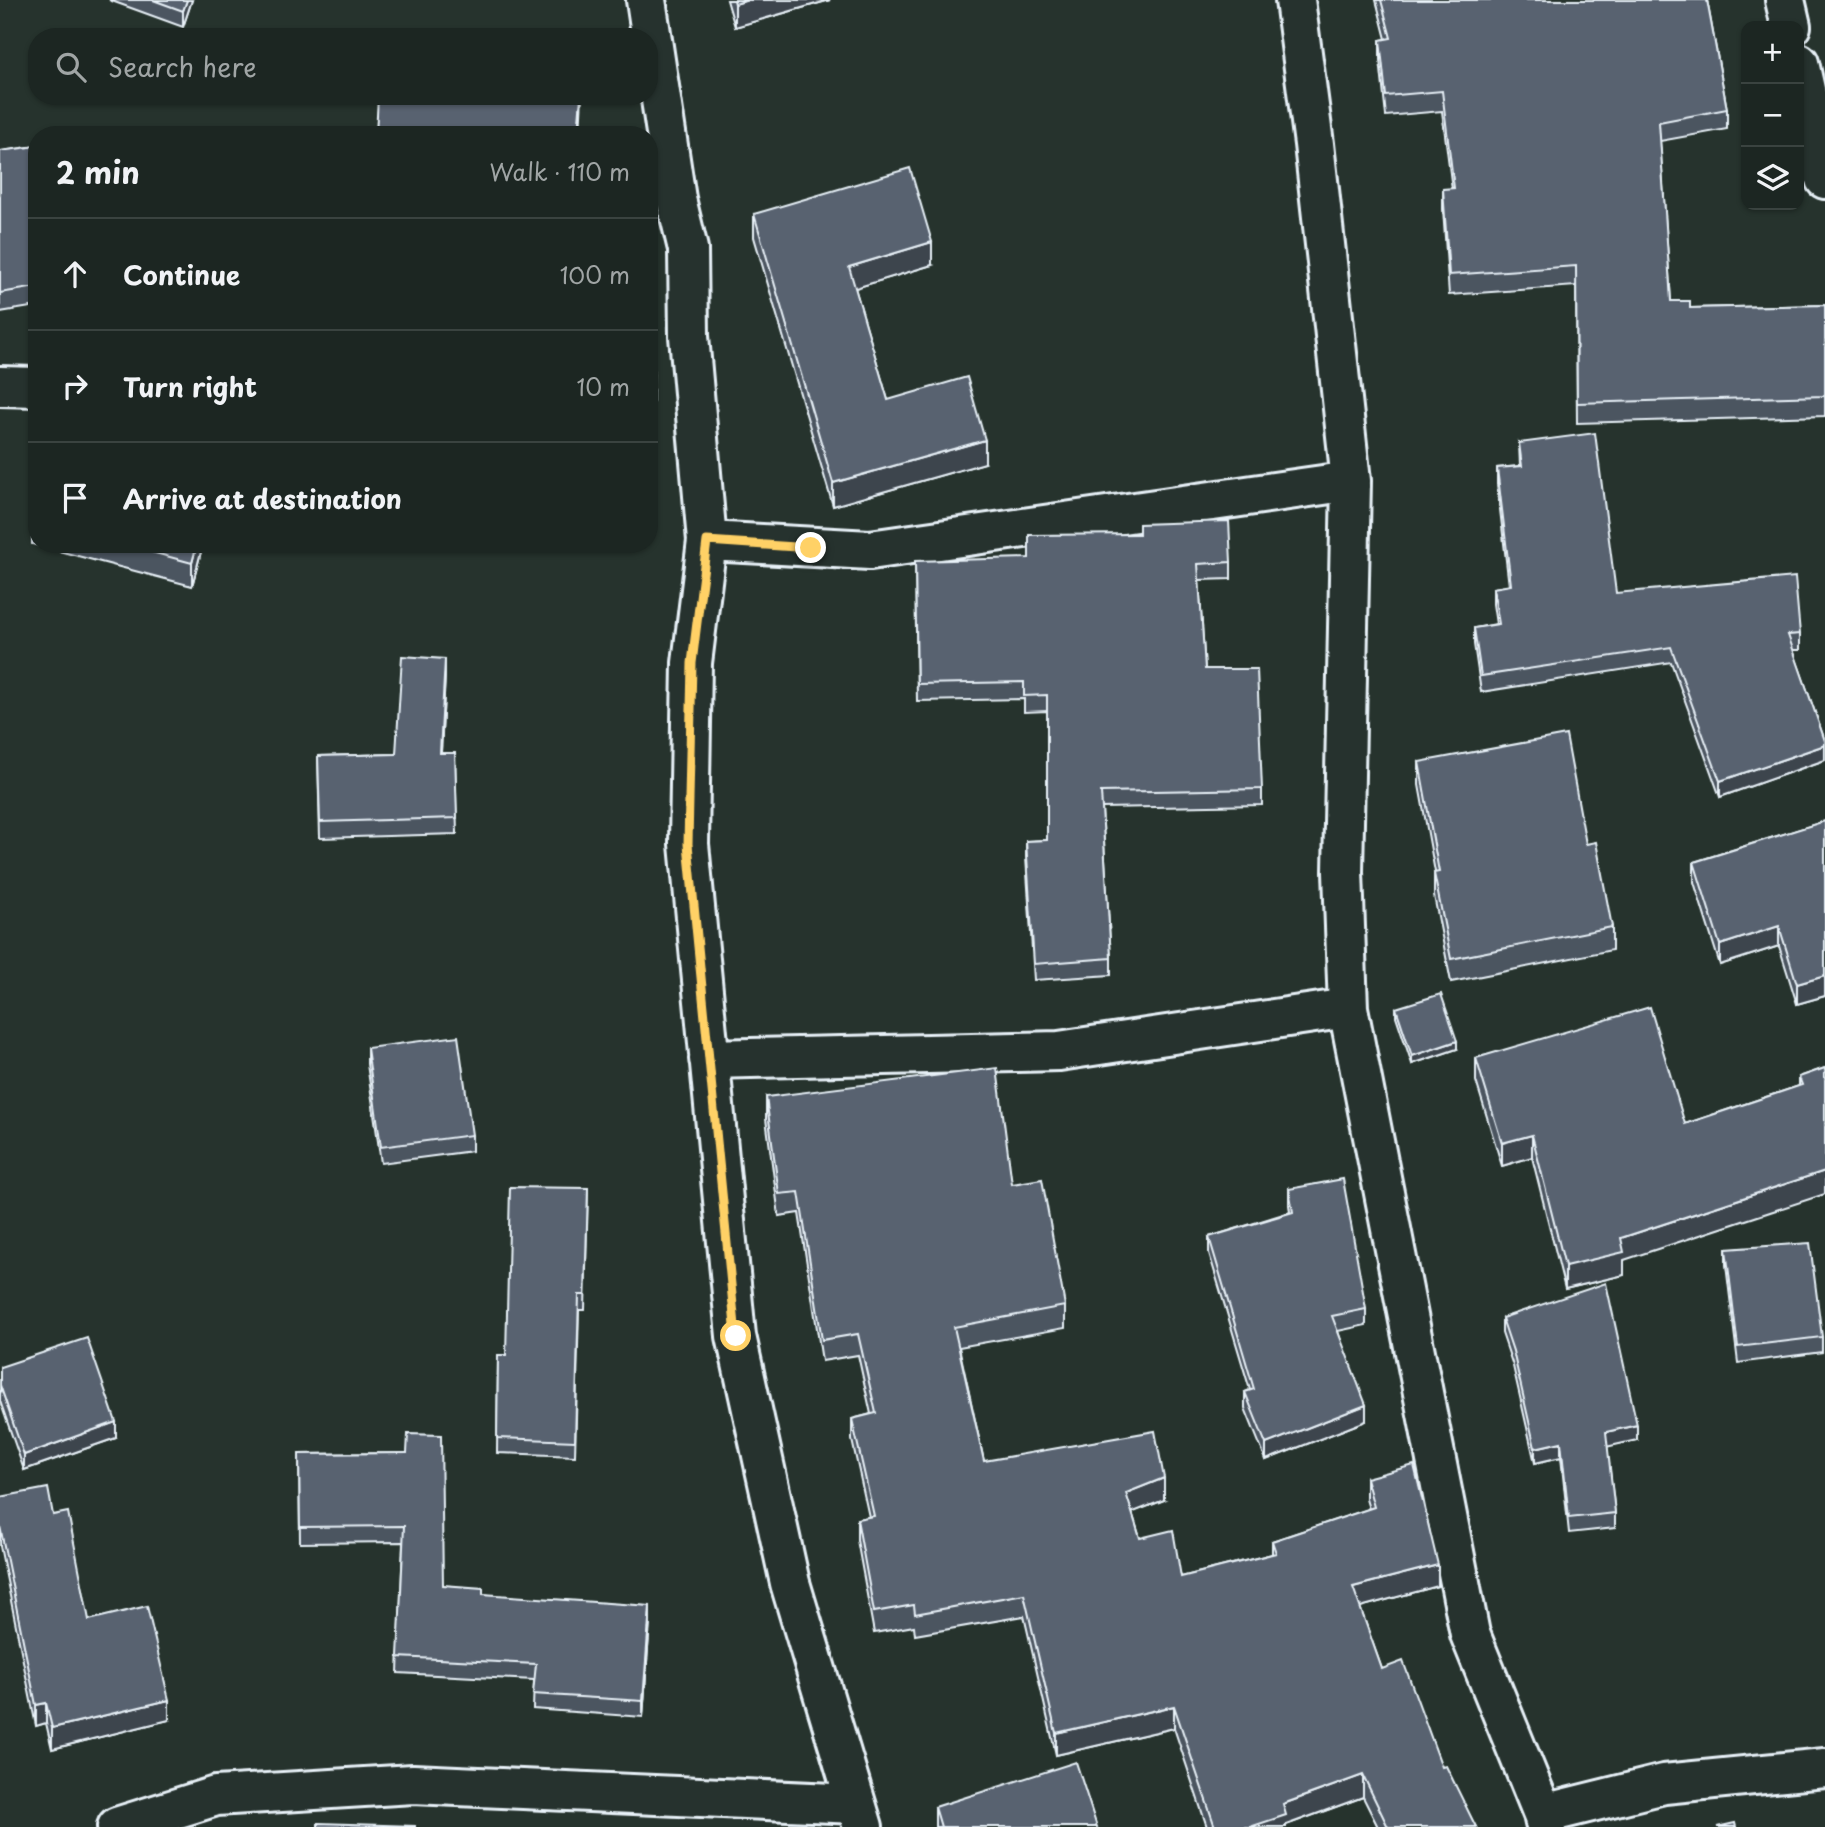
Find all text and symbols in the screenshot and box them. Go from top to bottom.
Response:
map controls [1741,21,1804,210]
button: + [1741,21,1804,84]
search box [28,28,658,105]
text: Search here [108,47,257,86]
icon: search [52,48,90,86]
button: − [1741,84,1804,147]
button: layers [1741,147,1804,210]
text: 2 min [56,149,140,194]
text: Walk · 110 m [489,154,630,189]
icon: ahead [56,255,94,293]
text: Continue [123,255,240,294]
text: 100 m [560,257,630,292]
icon: right [56,367,94,405]
text: Turn right [123,367,257,406]
text: 10 m [576,369,630,404]
icon: arrive [56,479,94,517]
text: Arrive at destination [123,479,402,518]
route end [795,532,826,563]
route start [720,1320,751,1351]

